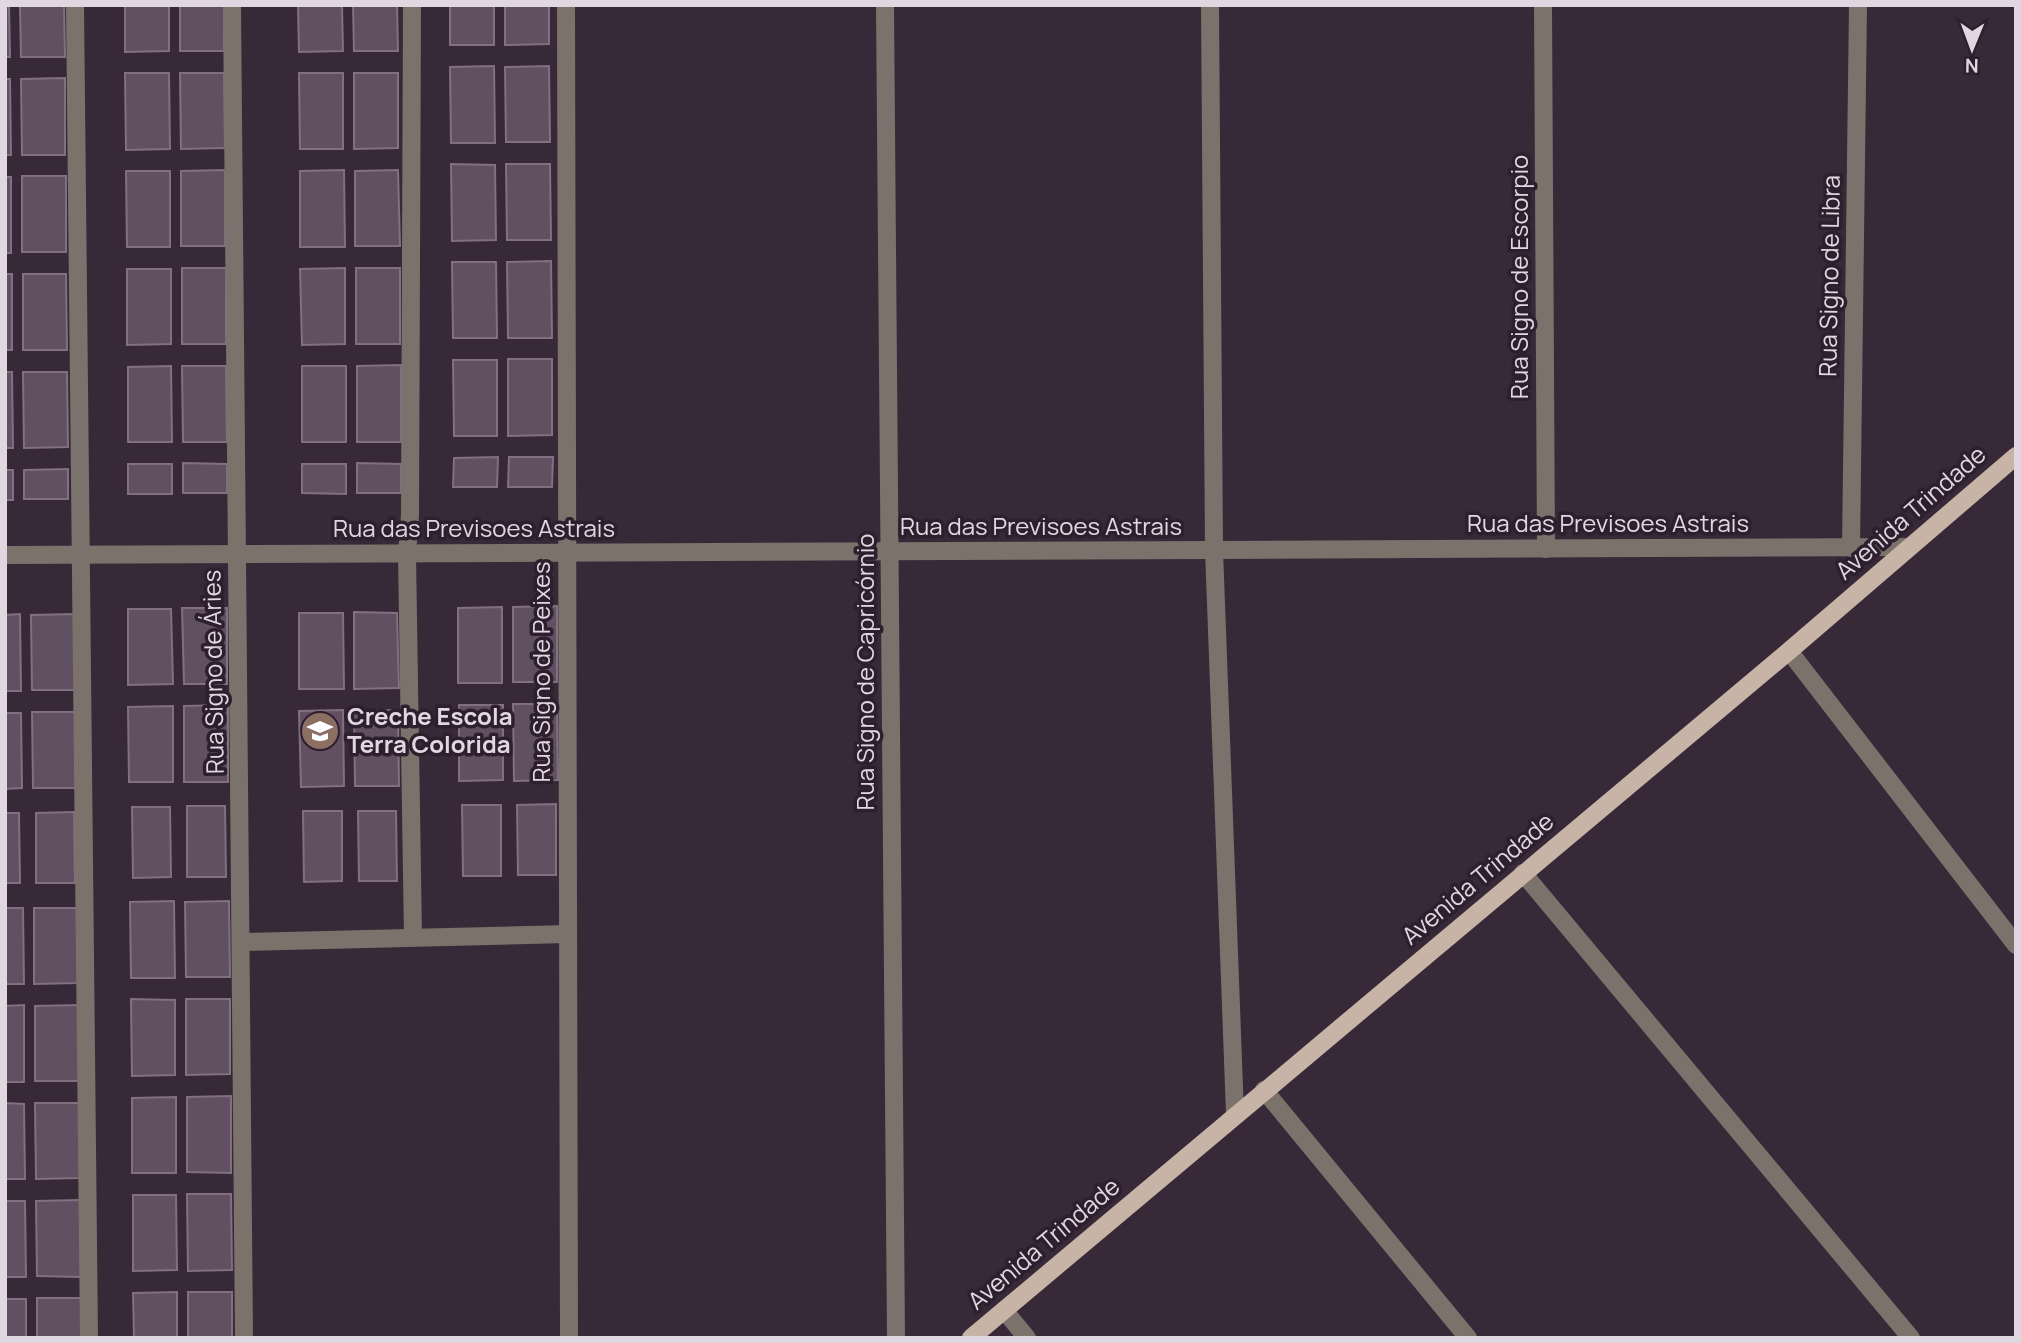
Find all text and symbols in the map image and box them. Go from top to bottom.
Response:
north arrow [1937,14,2007,84]
text: N [1965,53,1979,79]
street label: Rua Signo de Escorpio [1502,155,1535,399]
street label: Rua Signo de Libra [1810,175,1847,377]
street label: Avenida Trindade [1828,437,1992,586]
street label: Rua das Previsoes Astrais [1467,506,1749,539]
street label: Rua das Previsoes Astrais [900,509,1182,542]
street label: Rua das Previsoes Astrais [333,511,615,544]
street label: Rua Signo de Capricórnio [848,533,881,811]
street label: Rua Signo de Peixes [524,561,557,783]
street label: Rua Signo de Áries [194,570,231,775]
place label: Creche Escola Terra Colorida [347,699,512,760]
school or university icon: Creche Escola Terra Colorida [299,710,341,752]
street label: Avenida Trindade [1394,804,1560,951]
street label: Avenida Trindade [960,1169,1126,1316]

